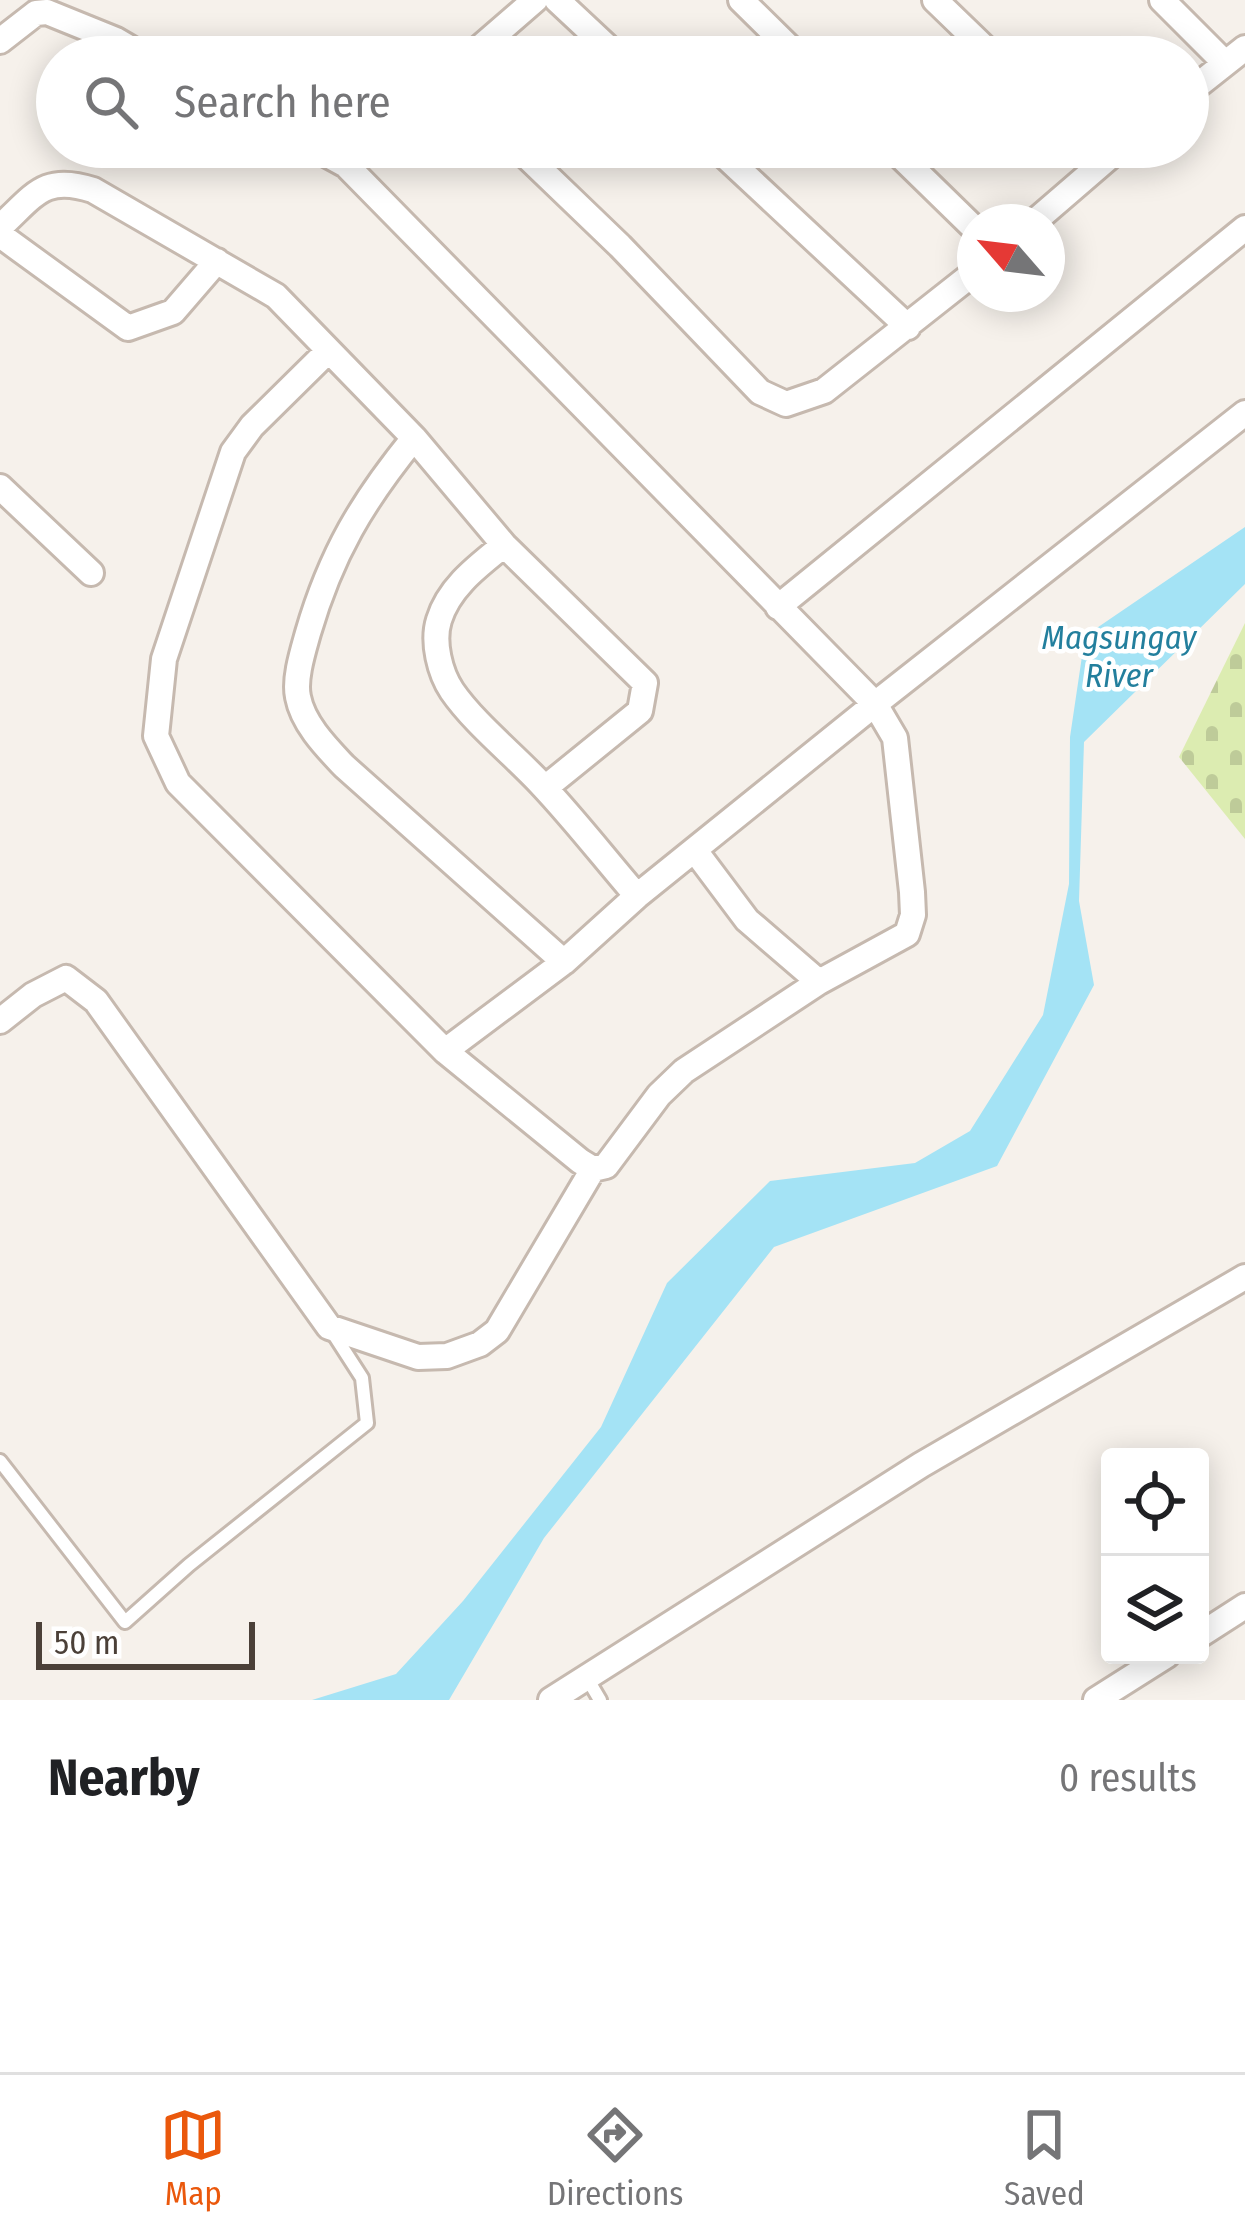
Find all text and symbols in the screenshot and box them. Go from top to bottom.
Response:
search box [36,36,1209,168]
icon: search [78,69,144,135]
text: Search here [174,75,391,129]
north arrow [957,204,1065,312]
water label: Magsungay River [1042,618,1198,696]
map controls [1101,1448,1209,1664]
button: locate [1101,1448,1209,1556]
button: layers [1101,1556,1209,1664]
scale bar [36,1616,255,1669]
text: 50 m [54,1623,119,1663]
text: Nearby [48,1747,200,1809]
text: 0 results [1059,1755,1197,1801]
tab: Map [160,2102,226,2214]
tab: Directions [547,2102,683,2214]
tab: Saved [1004,2102,1085,2214]

